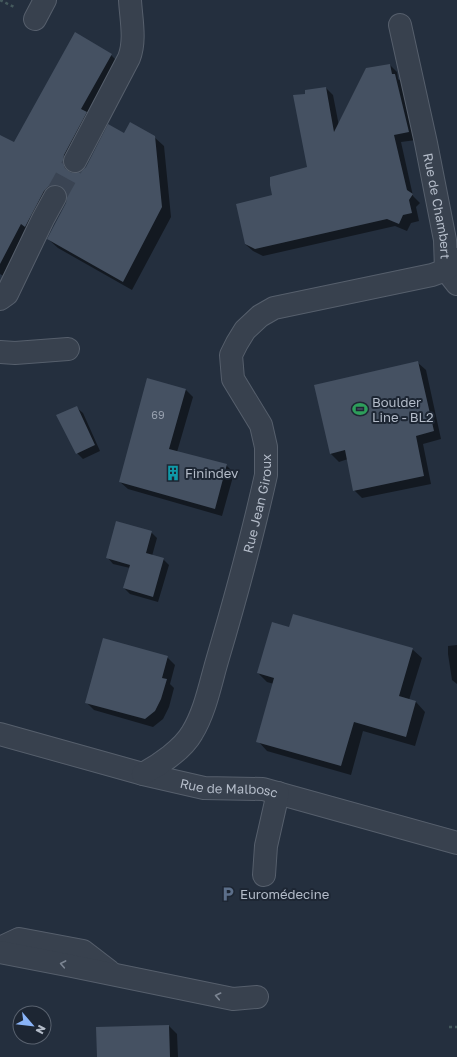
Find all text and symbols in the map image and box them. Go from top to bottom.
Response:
street label: Rue de Chambert [420,152,454,260]
place label: Boulder Line - BL2 [372,394,434,425]
sports icon: Boulder Line - BL2 [351,400,369,418]
house number: 69 [151,408,165,421]
street label: Rue Jean Giroux [239,454,274,555]
building icon: Finindev [164,464,182,482]
place label: Finindev [185,465,239,481]
street label: Rue de Malbosc [178,775,280,801]
parking icon: Euromédecine [219,885,237,903]
place label: Euromédecine [240,886,329,902]
one-way arrow [60,960,66,969]
one-way arrow [215,992,221,1000]
north arrow [12,1005,52,1045]
text: N [34,1023,49,1037]

